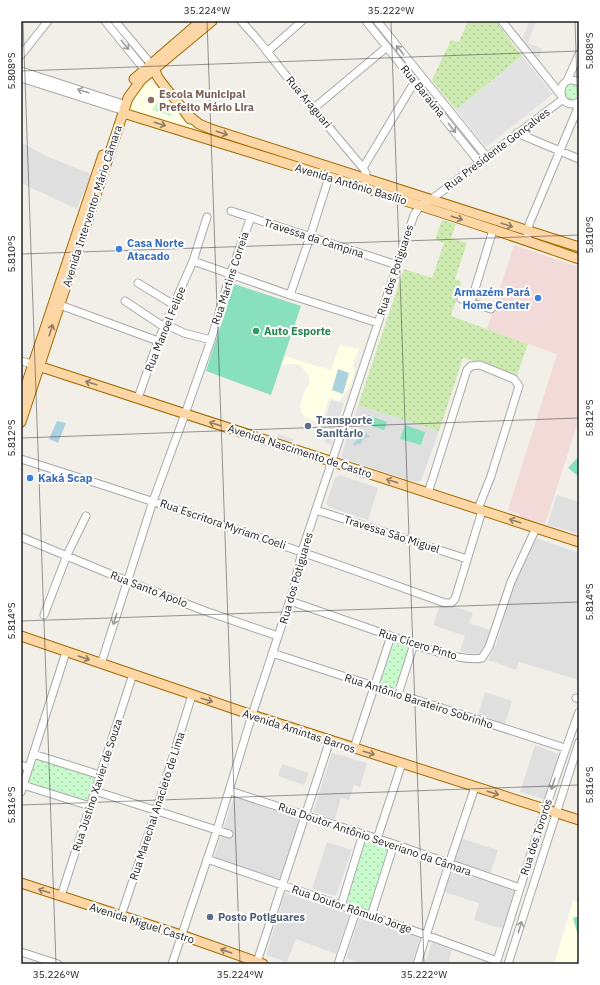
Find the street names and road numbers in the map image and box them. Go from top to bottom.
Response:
street label: Rua Baraúna [398,62,448,120]
street label: Rua Araguari [283,73,335,131]
street label: Rua Presidente Gonçalves [441,105,553,193]
street label: Avenida Interventor Mário Câmara [59,123,125,289]
street label: Avenida Antônio Basílio [293,160,409,208]
street label: Travessa da Campina [262,215,366,261]
street label: Rua dos Potiguares [374,223,416,317]
street label: Rua Martins Correia [208,230,252,326]
street label: Rua Manoel Felipe [142,284,188,374]
street label: Avenida Nascimento de Castro [226,421,374,481]
street label: Rua Escritora Myriam Coeli [158,496,288,552]
street label: Travessa São Miguel [342,512,442,556]
street label: Rua dos Potiguares [276,531,316,625]
street label: Rua Santo Apolo [108,568,190,610]
street label: Rua Cícero Pinto [377,625,459,663]
street label: Rua Antônio Barateiro Sobrinho [343,670,495,732]
street label: Avenida Amintas Barros [241,706,357,756]
street label: Rua Justino Xavier de Souza [69,717,125,853]
street label: Rua Marechal Anacleto de Lima [126,730,188,882]
street label: Rua dos Tororós [517,797,555,877]
street label: Rua Doutor Antônio Severiano da Câmara [277,799,474,879]
street label: Rua Doutor Rômulo Jorge [290,882,414,936]
street label: Avenida Miguel Castro [88,899,196,947]

